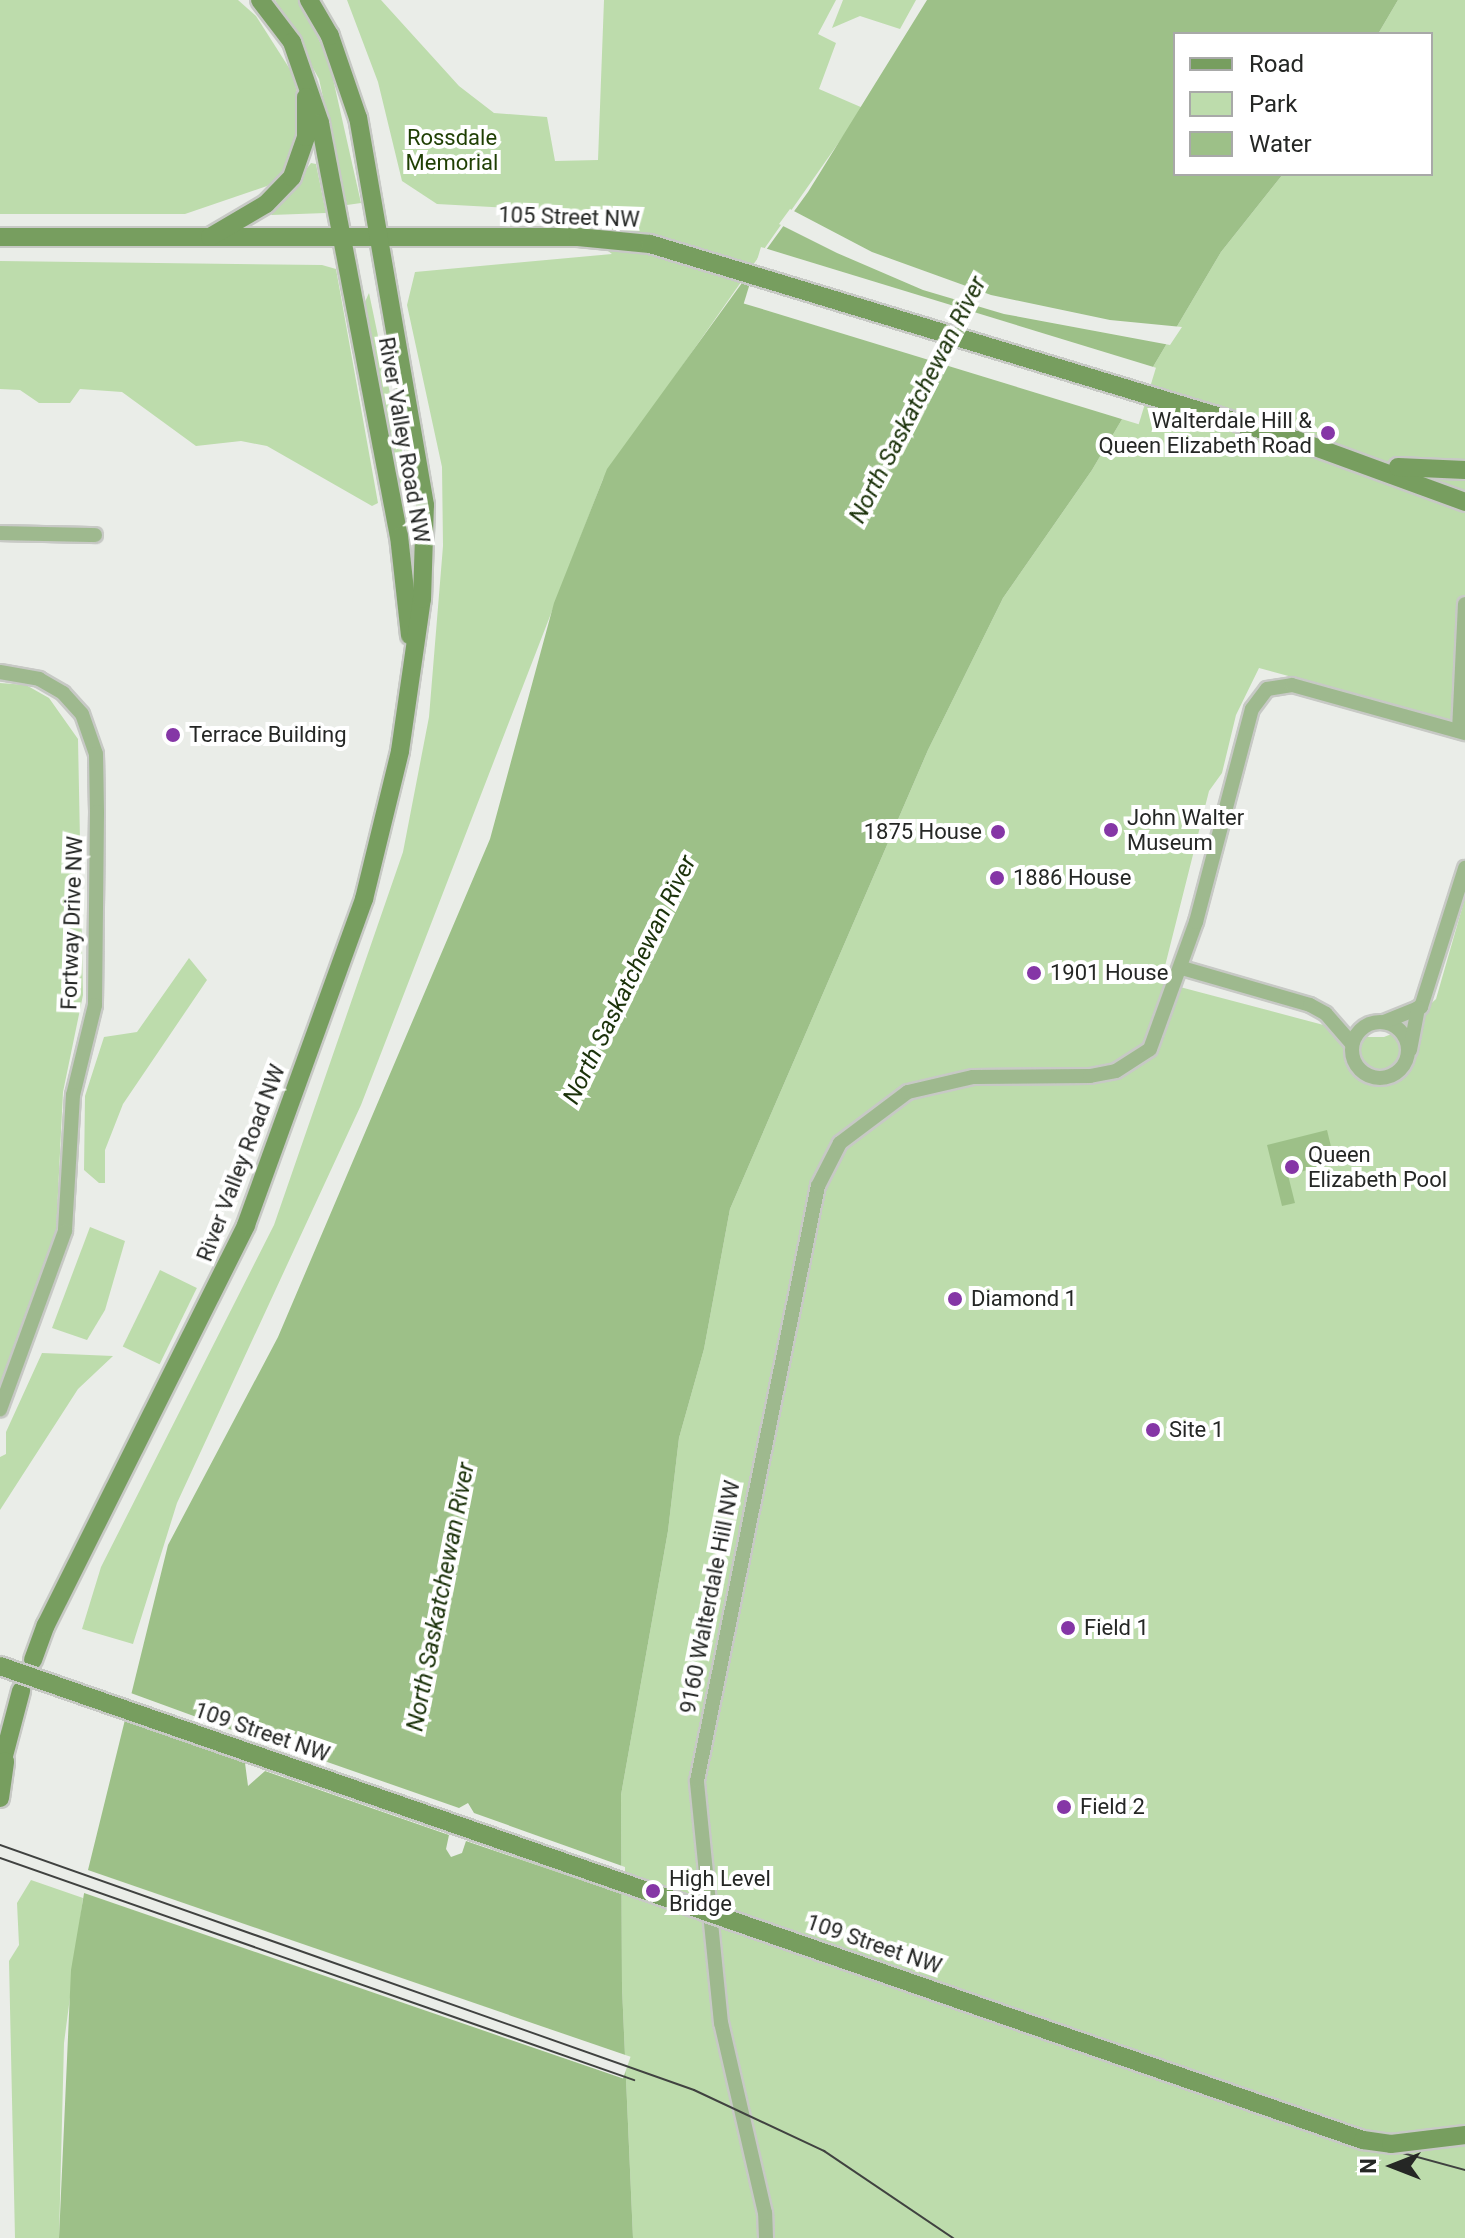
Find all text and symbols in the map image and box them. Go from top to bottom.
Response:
legend [1173,32,1433,176]
text: Road [1249,50,1304,78]
text: Park [1249,90,1297,118]
park label: Rossdale Memorial [406,124,498,176]
text: Water [1249,130,1312,158]
street label: 105 Street NW [498,201,640,233]
water label: North Saskatchewan River [843,272,993,528]
street label: River Valley Road NW [373,335,435,545]
place label: Walterdale Hill & Queen Elizabeth Road [1098,407,1312,458]
marker: Walterdale Hill & Queen Elizabeth Road [1319,424,1337,442]
place label: Terrace Building [189,722,347,748]
marker: Terrace Building [164,726,182,744]
place label: John Walter Museum [1127,804,1244,856]
place label: 1875 House [864,819,982,845]
marker: John Walter Museum [1102,821,1120,839]
marker: 1875 House [989,823,1007,841]
street label: Fortway Drive NW [56,836,88,1010]
water label: North Saskatchewan River [557,851,703,1109]
place label: 1886 House [1013,865,1131,891]
marker: 1886 House [988,869,1006,887]
place label: 1901 House [1050,960,1168,986]
marker: 1901 House [1025,964,1043,982]
street label: River Valley Road NW [191,1061,291,1265]
place label: Queen Elizabeth Pool [1308,1141,1447,1192]
marker: Queen Elizabeth Pool [1283,1158,1301,1176]
place label: Diamond 1 [971,1286,1077,1312]
marker: Diamond 1 [946,1290,964,1308]
place label: Site 1 [1169,1417,1224,1443]
marker: Site 1 [1144,1421,1162,1439]
water label: North Saskatchewan River [401,1460,481,1734]
street label: 9160 Walterdale Hill NW [674,1478,746,1716]
place label: Field 1 [1084,1615,1149,1641]
marker: Field 1 [1059,1619,1077,1637]
street label: 109 Street NW [191,1697,333,1767]
place label: Field 2 [1080,1794,1145,1820]
marker: Field 2 [1055,1798,1073,1816]
place label: High Level Bridge [669,1865,771,1916]
marker: High Level Bridge [644,1882,662,1900]
street label: 109 Street NW [803,1909,945,1979]
north arrow [1353,2126,1433,2206]
text: N [1356,2158,1381,2174]

